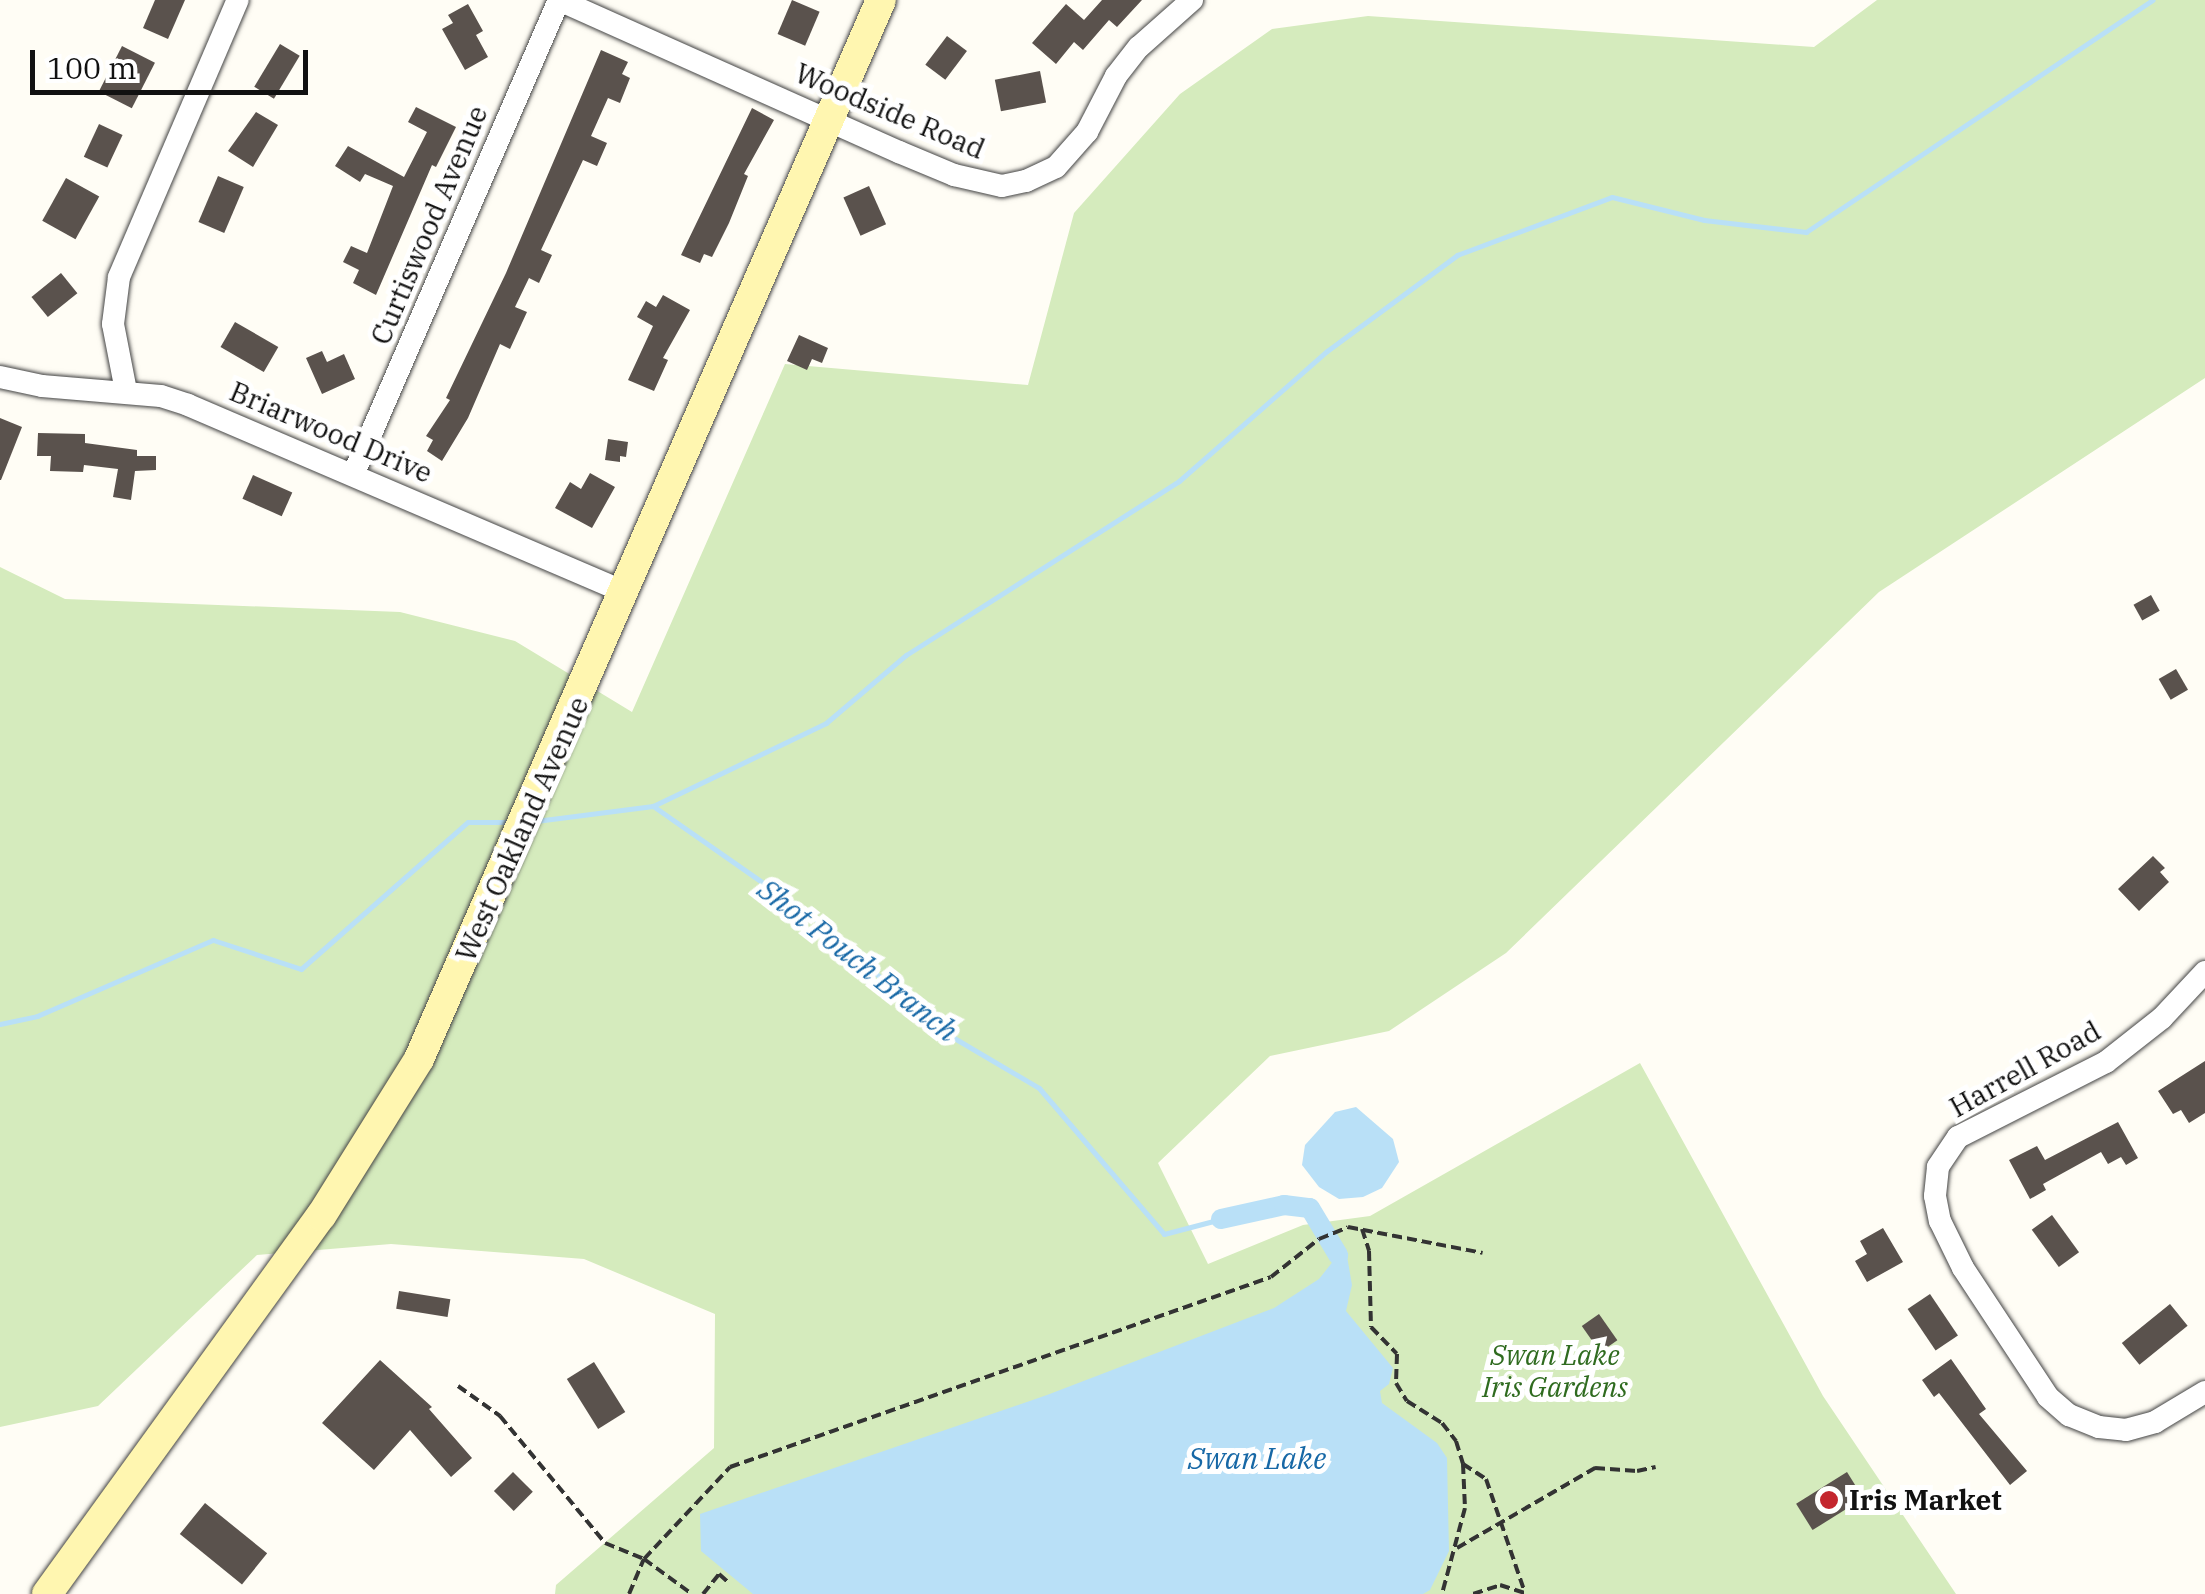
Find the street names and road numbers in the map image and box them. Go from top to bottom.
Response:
street label: Woodside Road [790,56,990,166]
street label: Curtiswood Avenue [364,101,494,349]
street label: Briarwood Drive [225,374,437,490]
street label: West Oakland Avenue [449,692,595,966]
street label: Harrell Road [1944,1014,2106,1124]

